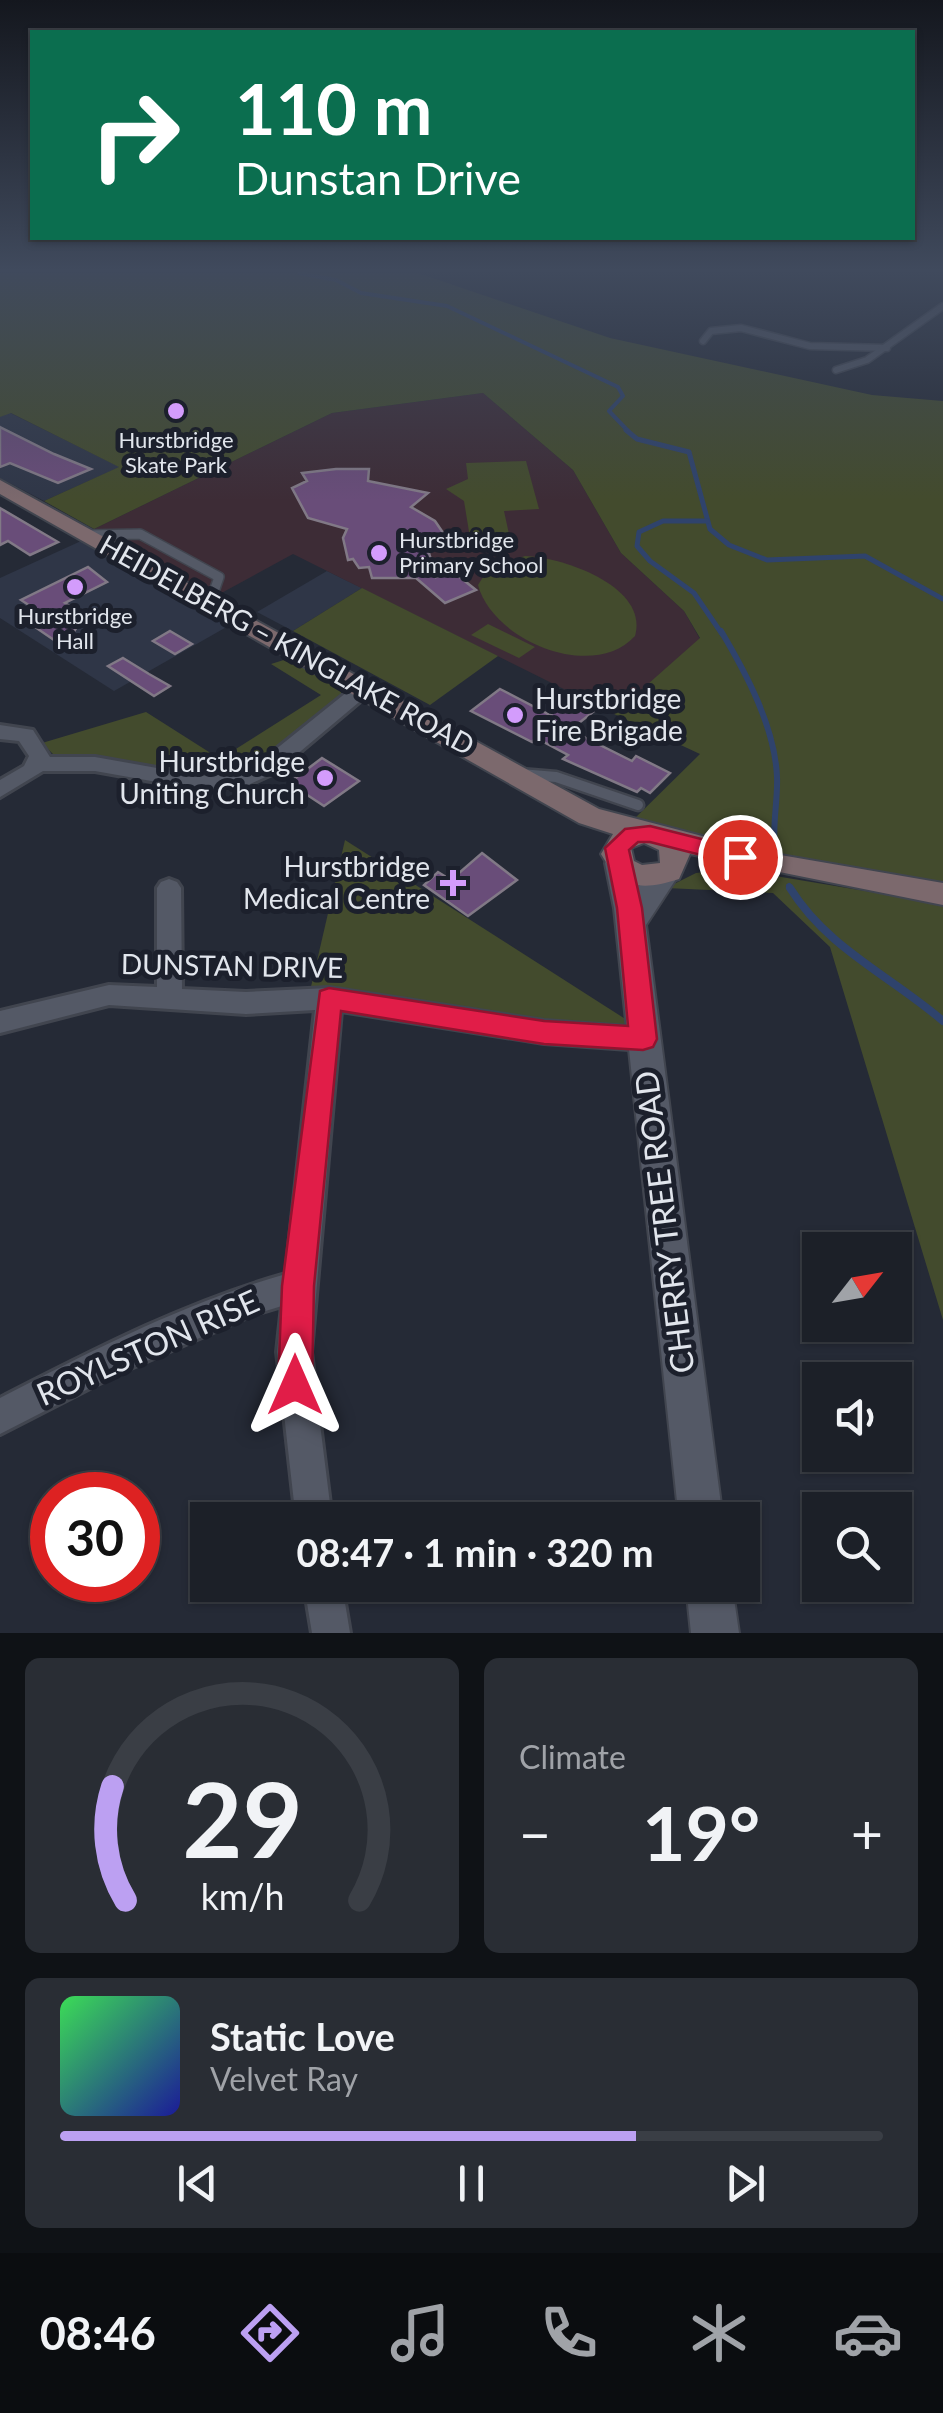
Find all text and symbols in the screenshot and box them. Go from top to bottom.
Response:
text: 110 m [235,66,432,150]
icon: right [70,70,200,200]
text: Dunstan Drive [235,151,521,205]
marker: Hurstbridge Skate Park [165,400,187,422]
place label: Hurstbridge Skate Park [118,426,234,478]
place label: Hurstbridge Primary School [399,526,544,578]
street label: HEIDELBERG – KINGLAKE ROAD [94,527,481,761]
marker: Hurstbridge Primary School [368,542,390,564]
marker: Hurstbridge Hall [64,576,86,598]
place label: Hurstbridge Hall [17,602,133,654]
place label: Hurstbridge Fire Brigade [535,681,683,747]
marker: Hurstbridge Fire Brigade [504,704,526,726]
place label: Hurstbridge Uniting Church [119,744,305,810]
marker: Hurstbridge Uniting Church [314,767,336,789]
pin [698,815,783,900]
icon: arrive [713,830,768,885]
place label: Hurstbridge Medical Centre [243,849,430,915]
marker: Hurstbridge Medical Centre [440,870,466,896]
street label: DUNSTAN DRIVE [121,946,343,984]
street label: CHERRY TREE ROAD [626,1069,701,1376]
north arrow [802,1232,912,1342]
map controls [802,1232,912,1602]
street label: ROYLSTON RISE [30,1280,264,1413]
position arrow [243,1333,347,1437]
button: sound [802,1362,912,1472]
speed limit sign: 30 [30,1472,160,1602]
button: search [802,1492,912,1602]
text: 08:47 · 1 min · 320 m [296,1529,654,1575]
text: Climate [519,1737,626,1776]
text: 29 [182,1755,302,1880]
text: 19° [642,1787,760,1877]
text: − [519,1800,551,1866]
text: + [851,1800,883,1866]
text: km/h [200,1875,284,1918]
text: Static Love [210,2013,395,2059]
text: Velvet Ray [210,2059,358,2098]
icon: previous [170,2156,225,2211]
icon: pause [444,2156,499,2211]
icon: next [718,2156,773,2211]
icon: directions [235,2298,305,2368]
icon: music [385,2298,455,2368]
icon: phone [534,2298,604,2368]
icon: climate [684,2298,754,2368]
icon: car [833,2298,903,2368]
text: 08:46 [40,2306,156,2360]

